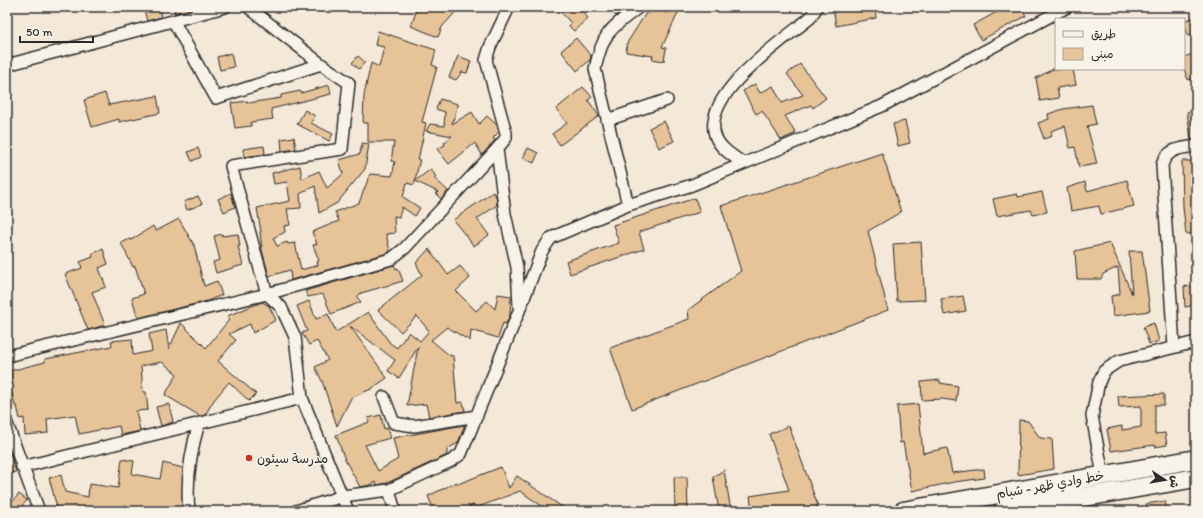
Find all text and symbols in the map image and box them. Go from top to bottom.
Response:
scale bar [20,18,93,44]
legend [1055,18,1185,70]
text: 50 m [26,25,52,39]
text: طريق [1091,27,1116,41]
text: مبنى [1091,47,1114,62]
place label: مدرسة سيئون [257,451,328,467]
marker: مدرسة سيئون [244,453,254,463]
north arrow [1145,460,1185,500]
street label: خط وادي ظهر - شبام [995,468,1106,504]
text: ش [1167,475,1182,489]

